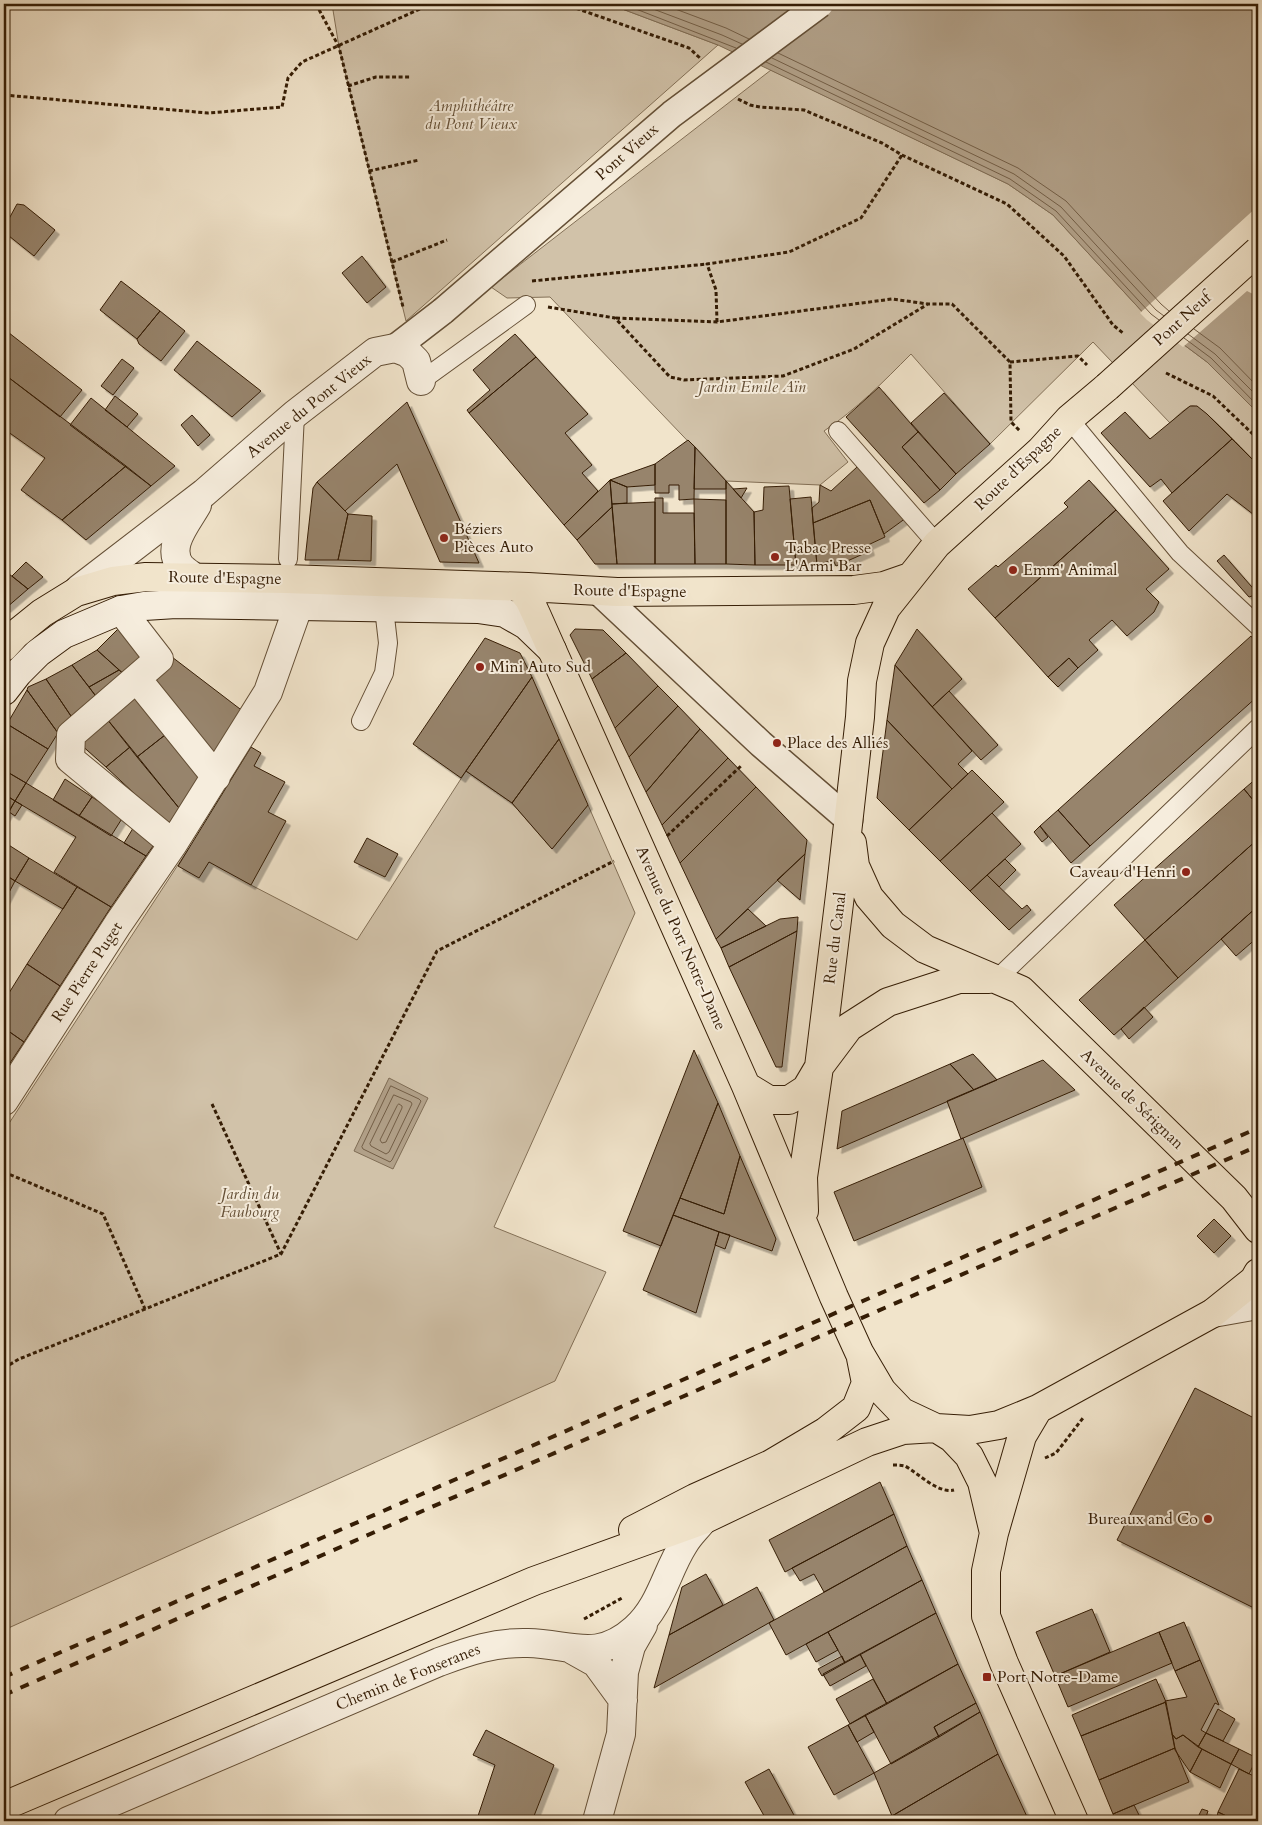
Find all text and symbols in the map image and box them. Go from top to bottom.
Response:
park label: Amphithéâtre du Pont Vieux [425,95,518,135]
street label: Pont Vieux [591,118,663,185]
street label: Pont Neuf [1148,285,1218,351]
street label: Avenue du Pont Vieux [242,349,376,463]
park label: Jardin Emile Aïn [694,376,806,398]
street label: Route d'Espagne [970,421,1066,515]
place label: Béziers Pièces Auto [454,518,534,558]
marker: Béziers Pièces Auto [438,532,450,544]
place label: Tabac Presse L'Armi Bar [785,537,871,577]
marker: Tabac Presse L'Armi Bar [769,551,781,563]
place label: Emm' Animal [1023,559,1117,581]
marker: Emm' Animal [1007,564,1019,576]
street label: Route d'Espagne [168,566,282,590]
street label: Route d'Espagne [573,579,687,603]
place label: Mini Auto Sud [490,656,591,678]
marker: Mini Auto Sud [474,661,486,673]
place label: Place des Alliés [787,732,888,754]
marker: Place des Alliés [771,737,783,749]
street label: Avenue du Port Notre-Dame [630,842,732,1034]
place label: Caveau d'Henri [1069,861,1177,883]
marker: Caveau d'Henri [1180,866,1192,878]
street label: Rue du Canal [818,891,852,985]
street label: Rue Pierre Puget [46,918,128,1026]
street label: Avenue de Sérignan [1075,1044,1189,1154]
park label: Jardin du Faubourg [217,1183,280,1223]
place label: Bureaux and Co [1088,1508,1198,1530]
marker: Bureaux and Co [1202,1513,1214,1525]
street label: Chemin de Fonseranes [333,1638,483,1716]
place label: Port Notre-Dame [997,1666,1119,1688]
marker: Port Notre-Dame [981,1671,993,1683]

